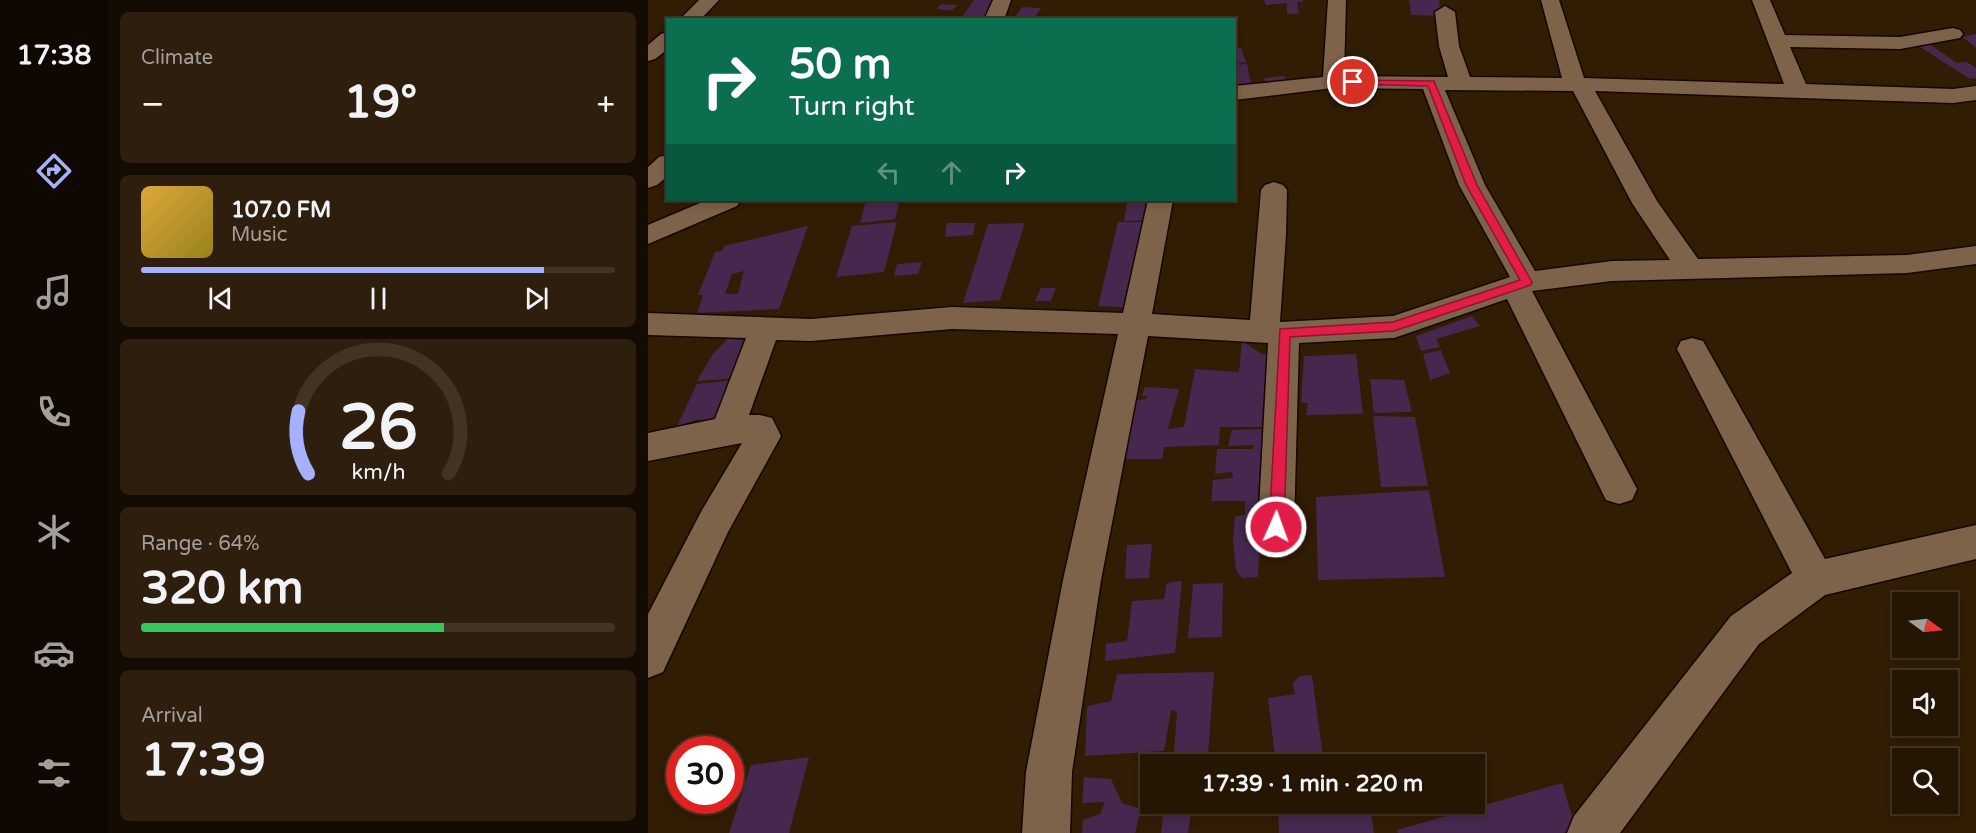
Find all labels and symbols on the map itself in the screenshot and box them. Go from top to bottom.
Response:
pin [1327,56,1378,107]
position arrow [1244,495,1308,559]
north arrow [1892,592,1958,658]
speed limit sign: 30 [666,736,744,814]

